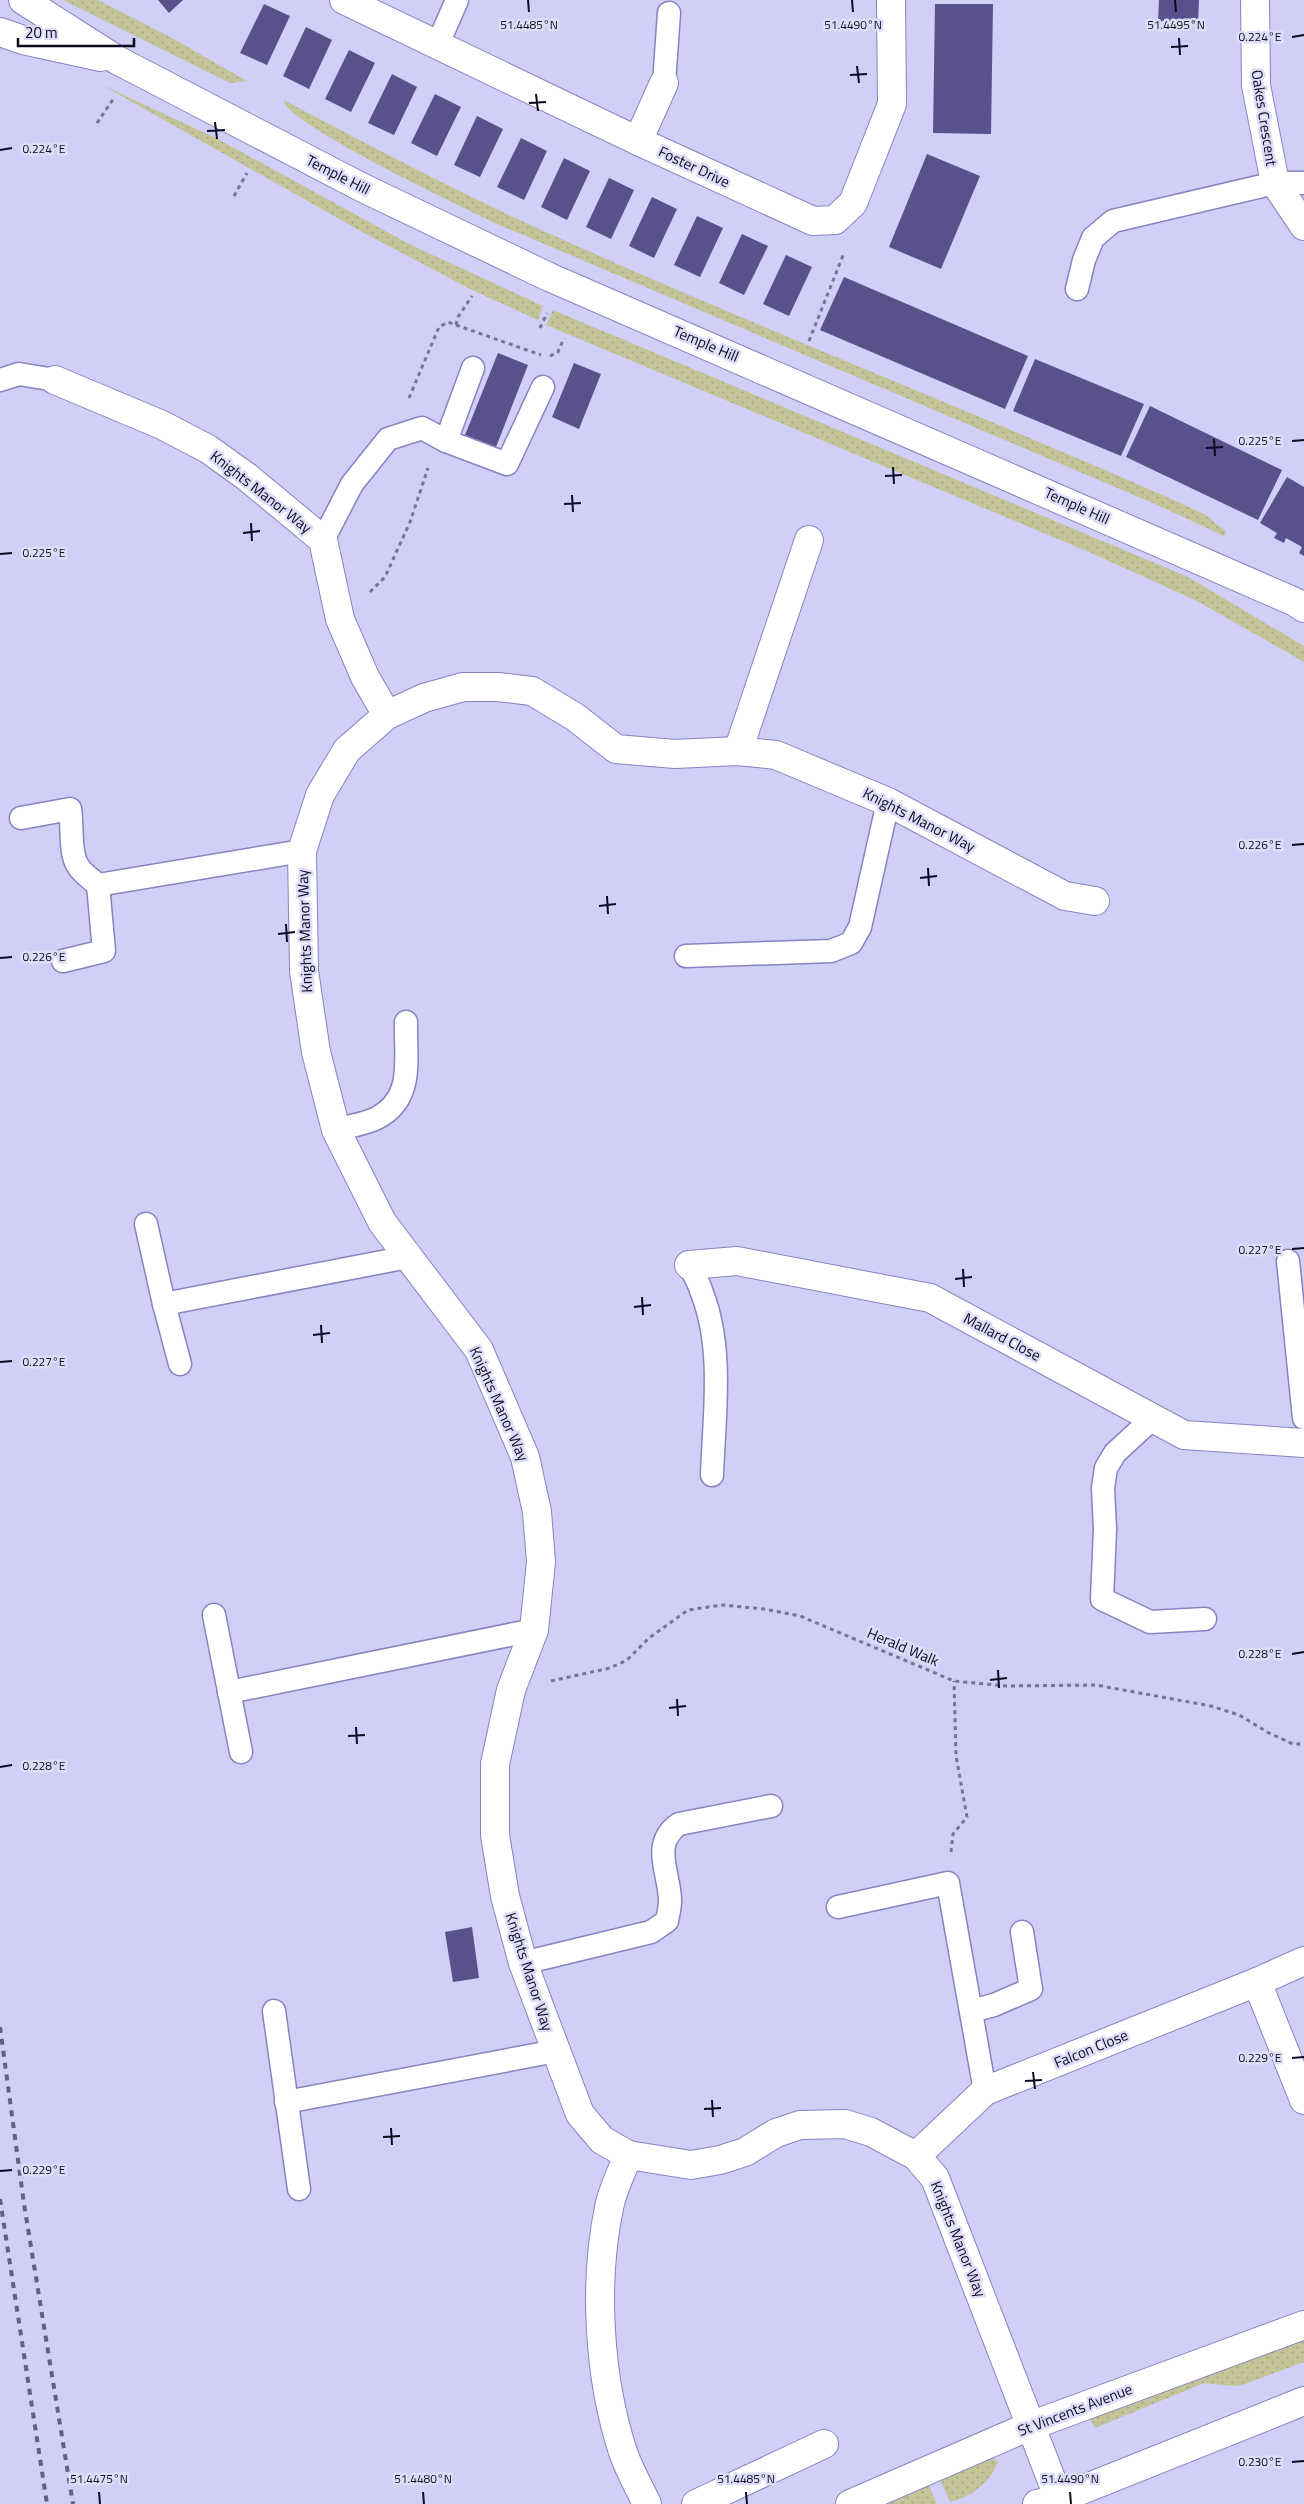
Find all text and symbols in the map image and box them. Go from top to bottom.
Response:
scale bar [18,15,134,47]
text: 51.4485°N [500,15,558,34]
text: 51.4490°N [824,15,882,34]
text: 51.4495°N [1147,15,1205,34]
text: 20 m [25,21,58,44]
text: 0.224°E [1239,27,1282,46]
street label: Oakes Crescent [1246,68,1284,168]
text: 0.224°E [23,139,66,158]
street label: Foster Drive [655,140,734,193]
street label: Temple Hill [302,149,374,201]
street label: Temple Hill [670,319,743,368]
text: 0.225°E [1239,431,1282,450]
street label: Knights Manor Way [206,445,317,539]
street label: Temple Hill [1041,481,1114,530]
text: 0.225°E [23,543,66,562]
street label: Knights Manor Way [859,781,979,858]
text: 0.226°E [1239,835,1282,854]
street label: Knights Manor Way [291,869,318,993]
text: 0.226°E [23,947,66,966]
text: 0.227°E [1239,1240,1282,1259]
street label: Mallard Close [959,1306,1045,1367]
street label: Knights Manor Way [464,1343,535,1465]
text: 0.227°E [23,1352,66,1371]
street label: Herald Walk [864,1621,943,1672]
text: 0.228°E [1239,1644,1282,1663]
text: 0.228°E [23,1756,66,1775]
street label: Knights Manor Way [499,1910,559,2034]
street label: Falcon Close [1050,2023,1131,2074]
text: 0.229°E [1239,2048,1282,2067]
text: 0.229°E [23,2160,66,2179]
street label: Knights Manor Way [925,2177,992,2300]
street label: St Vincents Avenue [1014,2377,1135,2442]
text: 0.230°E [1239,2452,1282,2471]
text: 51.4475°N [70,2469,128,2488]
text: 51.4480°N [394,2469,452,2488]
text: 51.4485°N [717,2469,775,2488]
text: 51.4490°N [1041,2469,1099,2488]

